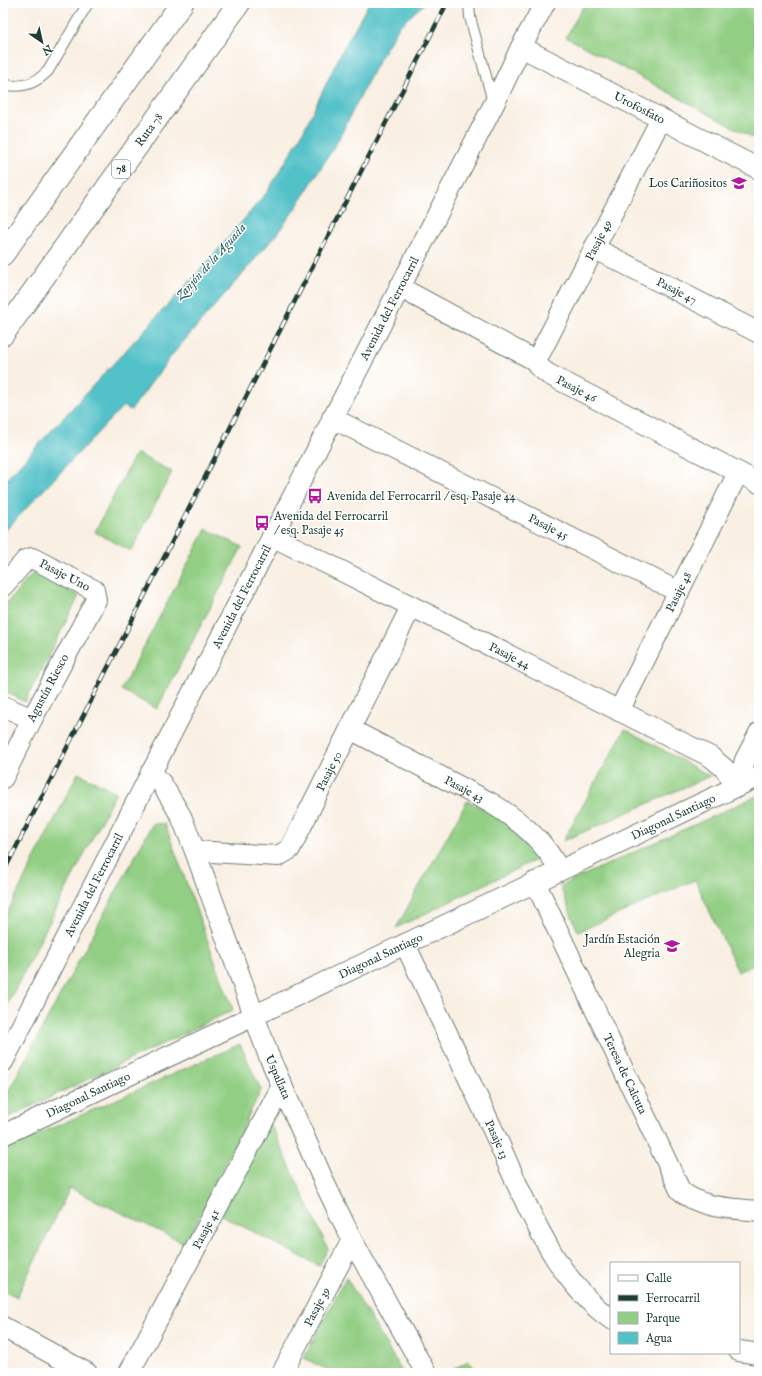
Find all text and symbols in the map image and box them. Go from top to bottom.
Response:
north arrow [22,22,62,62]
text: N [39,40,56,58]
street label: Urofosfato [611,88,668,127]
street label: Ruta 78 [132,110,166,149]
road number: 78 [112,160,130,178]
school or university icon: Los Cariñositos [730,174,748,192]
place label: Los Cariñositos [649,176,727,191]
street label: Pasaje 49 [582,217,615,263]
water label: Zanjón de la Aguada [171,220,251,306]
street label: Avenida del Ferrocarril [356,253,422,363]
street label: Pasaje 47 [654,274,699,307]
street label: Pasaje 46 [554,372,600,406]
bus stop icon: Avenida del Ferrocarril / esq. Pasaje 44 [306,487,324,505]
place label: Avenida del Ferrocarril / esq. Pasaje 44 [326,489,516,505]
place label: Avenida del Ferrocarril / esq. Pasaje 45 [273,509,389,539]
street label: Pasaje 45 [526,510,571,543]
bus stop icon: Avenida del Ferrocarril / esq. Pasaje 45 [253,514,271,532]
street label: Avenida del Ferrocarril [208,542,275,652]
street label: Pasaje Uno [37,556,93,595]
street label: Pasaje 48 [662,569,695,615]
street label: Pasaje 44 [486,639,533,672]
street label: Agustín Riesco [23,651,72,726]
street label: Pasaje 50 [313,749,345,794]
street label: Pasaje 43 [442,772,487,806]
street label: Diagonal Santiago [629,790,718,843]
street label: Avenida del Ferrocarril [61,830,127,940]
street label: Diagonal Santiago [336,929,426,982]
place label: Jardín Estación Alegria [582,932,661,961]
school or university icon: Jardín Estación Alegria [663,937,681,955]
street label: Teresa de Calcuta [600,1031,651,1117]
street label: Uspallata [262,1052,295,1102]
street label: Diagonal Santiago [43,1068,133,1121]
street label: Pasaje 13 [482,1117,512,1161]
street label: Pasaje 41 [189,1207,222,1252]
legend [610,1262,740,1354]
text: Calle [646,1271,672,1286]
street label: Pasaje 39 [300,1284,333,1329]
text: Ferrocarril [646,1291,701,1306]
text: Parque [646,1311,681,1327]
text: Agua [645,1331,673,1346]

